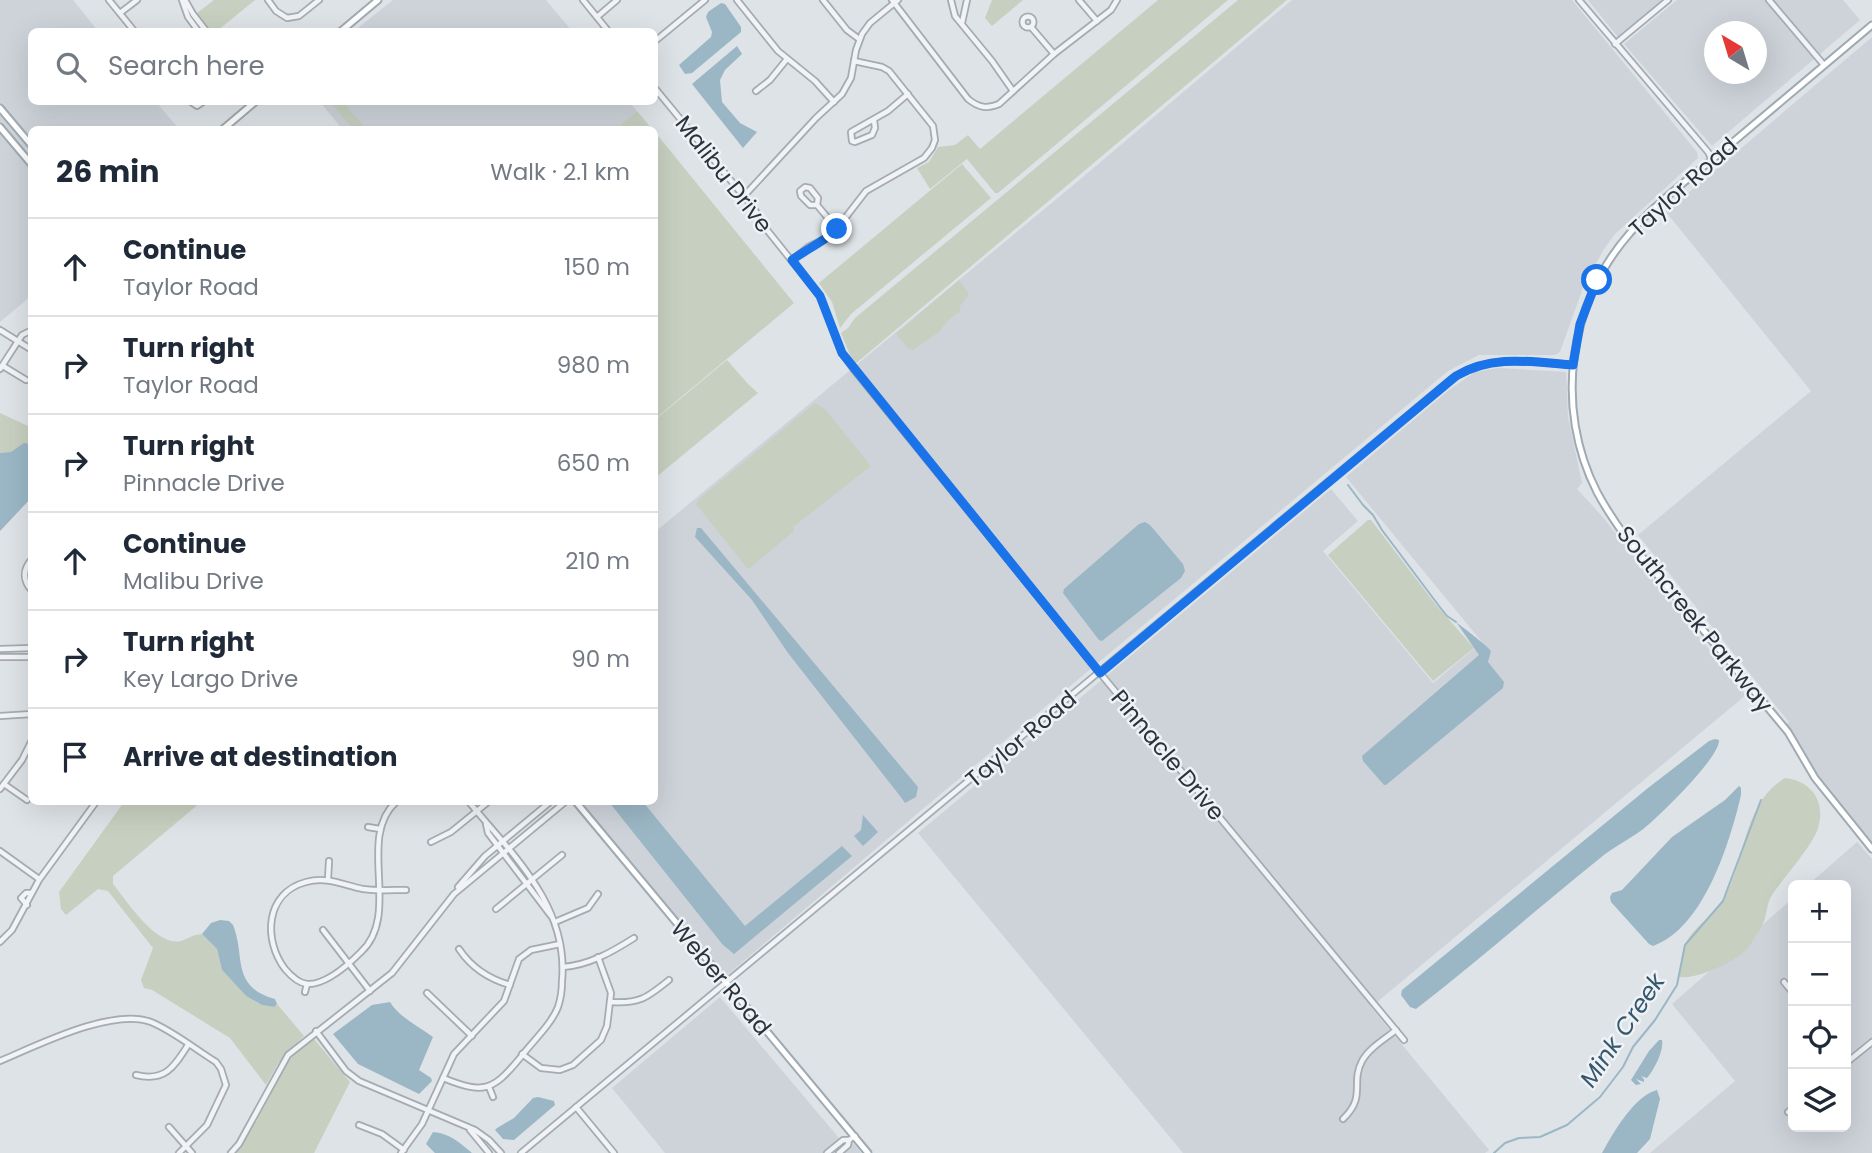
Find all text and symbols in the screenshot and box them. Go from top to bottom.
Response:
north arrow [1704,21,1767,84]
search box [28,28,658,105]
icon: search [52,48,90,86]
text: Search here [108,48,265,84]
street label: Malibu Drive [668,109,780,239]
street label: Taylor Road [1622,130,1744,244]
text: 26 min [56,150,159,193]
text: Walk · 2.1 km [490,156,630,188]
route end [821,213,852,244]
text: Continue [123,232,246,268]
icon: ahead [56,248,94,286]
text: 150 m [564,251,630,283]
route start [1581,264,1612,295]
text: Taylor Road [123,271,259,303]
text: Turn right [123,330,255,366]
icon: right [56,346,94,384]
text: 980 m [557,349,630,381]
text: Taylor Road [123,369,259,401]
text: Turn right [123,428,255,464]
icon: right [56,444,94,482]
text: 650 m [557,447,630,479]
text: Pinnacle Drive [123,467,285,499]
street label: Southcreek Parkway [1610,519,1780,719]
text: Continue [123,526,246,562]
icon: ahead [56,542,94,580]
text: 210 m [565,545,630,577]
text: Malibu Drive [123,565,264,597]
text: Turn right [123,624,255,660]
icon: right [56,640,94,678]
text: 90 m [571,643,630,675]
text: Key Largo Drive [123,663,298,695]
street label: Taylor Road [959,683,1083,795]
street label: Pinnacle Drive [1104,683,1232,827]
icon: arrive [56,738,94,776]
text: Arrive at destination [123,739,398,775]
map controls [1788,880,1851,1132]
button: + [1788,880,1851,943]
street label: Weber Road [663,914,779,1042]
button: − [1788,943,1851,1006]
water label: Mink Creek [1572,965,1673,1094]
button: locate [1788,1006,1851,1069]
button: layers [1788,1069,1851,1132]

